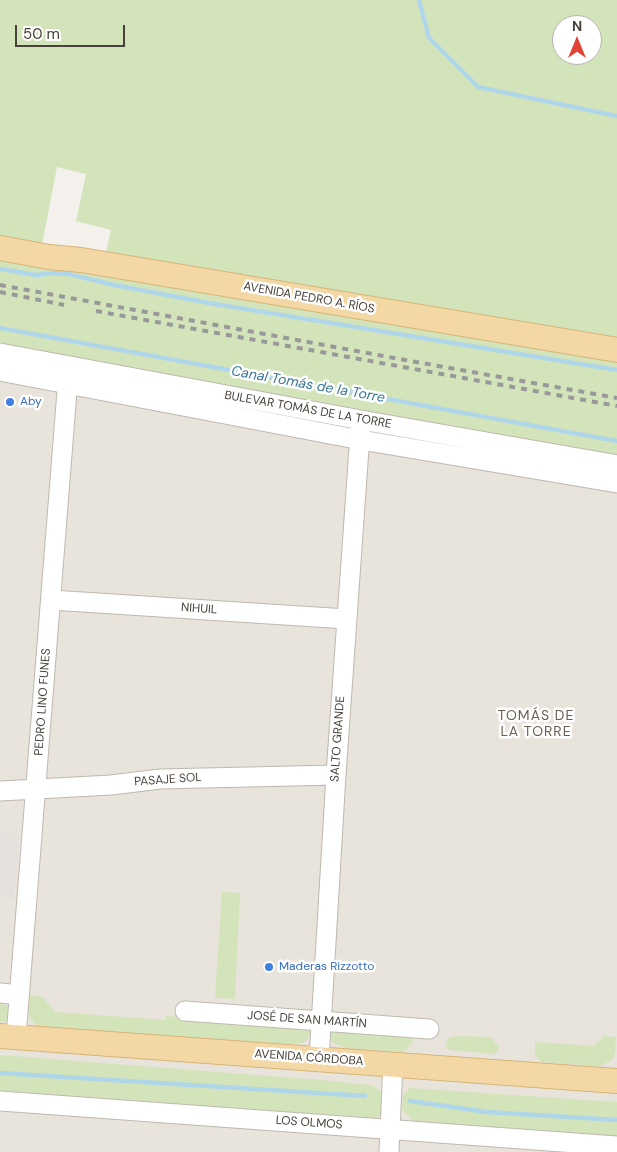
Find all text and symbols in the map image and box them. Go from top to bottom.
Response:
scale bar [18,15,128,47]
north arrow [552,15,602,65]
text: N [572,17,582,35]
text: 50 m [23,24,60,44]
street label: AVENIDA PEDRO A. RÍOS [242,279,376,317]
water label: Canal Tomás de la Torre [230,363,386,407]
street label: BULEVAR TOMÁS DE LA TORRE [223,388,393,432]
place label: Aby [20,395,42,409]
marker: Aby [4,396,16,408]
street label: NIHUIL [180,601,218,617]
street label: PEDRO LINO FUNES [32,648,54,756]
street label: SALTO GRANDE [328,695,348,783]
district label: TOMÁS DE LA TORRE [497,708,575,740]
street label: PASAJE SOL [134,770,202,790]
place label: Maderas Rizzotto [279,960,374,974]
marker: Maderas Rizzotto [263,961,275,973]
street label: JOSÉ DE SAN MARTÍN [247,1009,367,1031]
street label: AVENIDA CÓRDOBA [254,1047,364,1069]
street label: LOS OLMOS [275,1113,343,1133]

